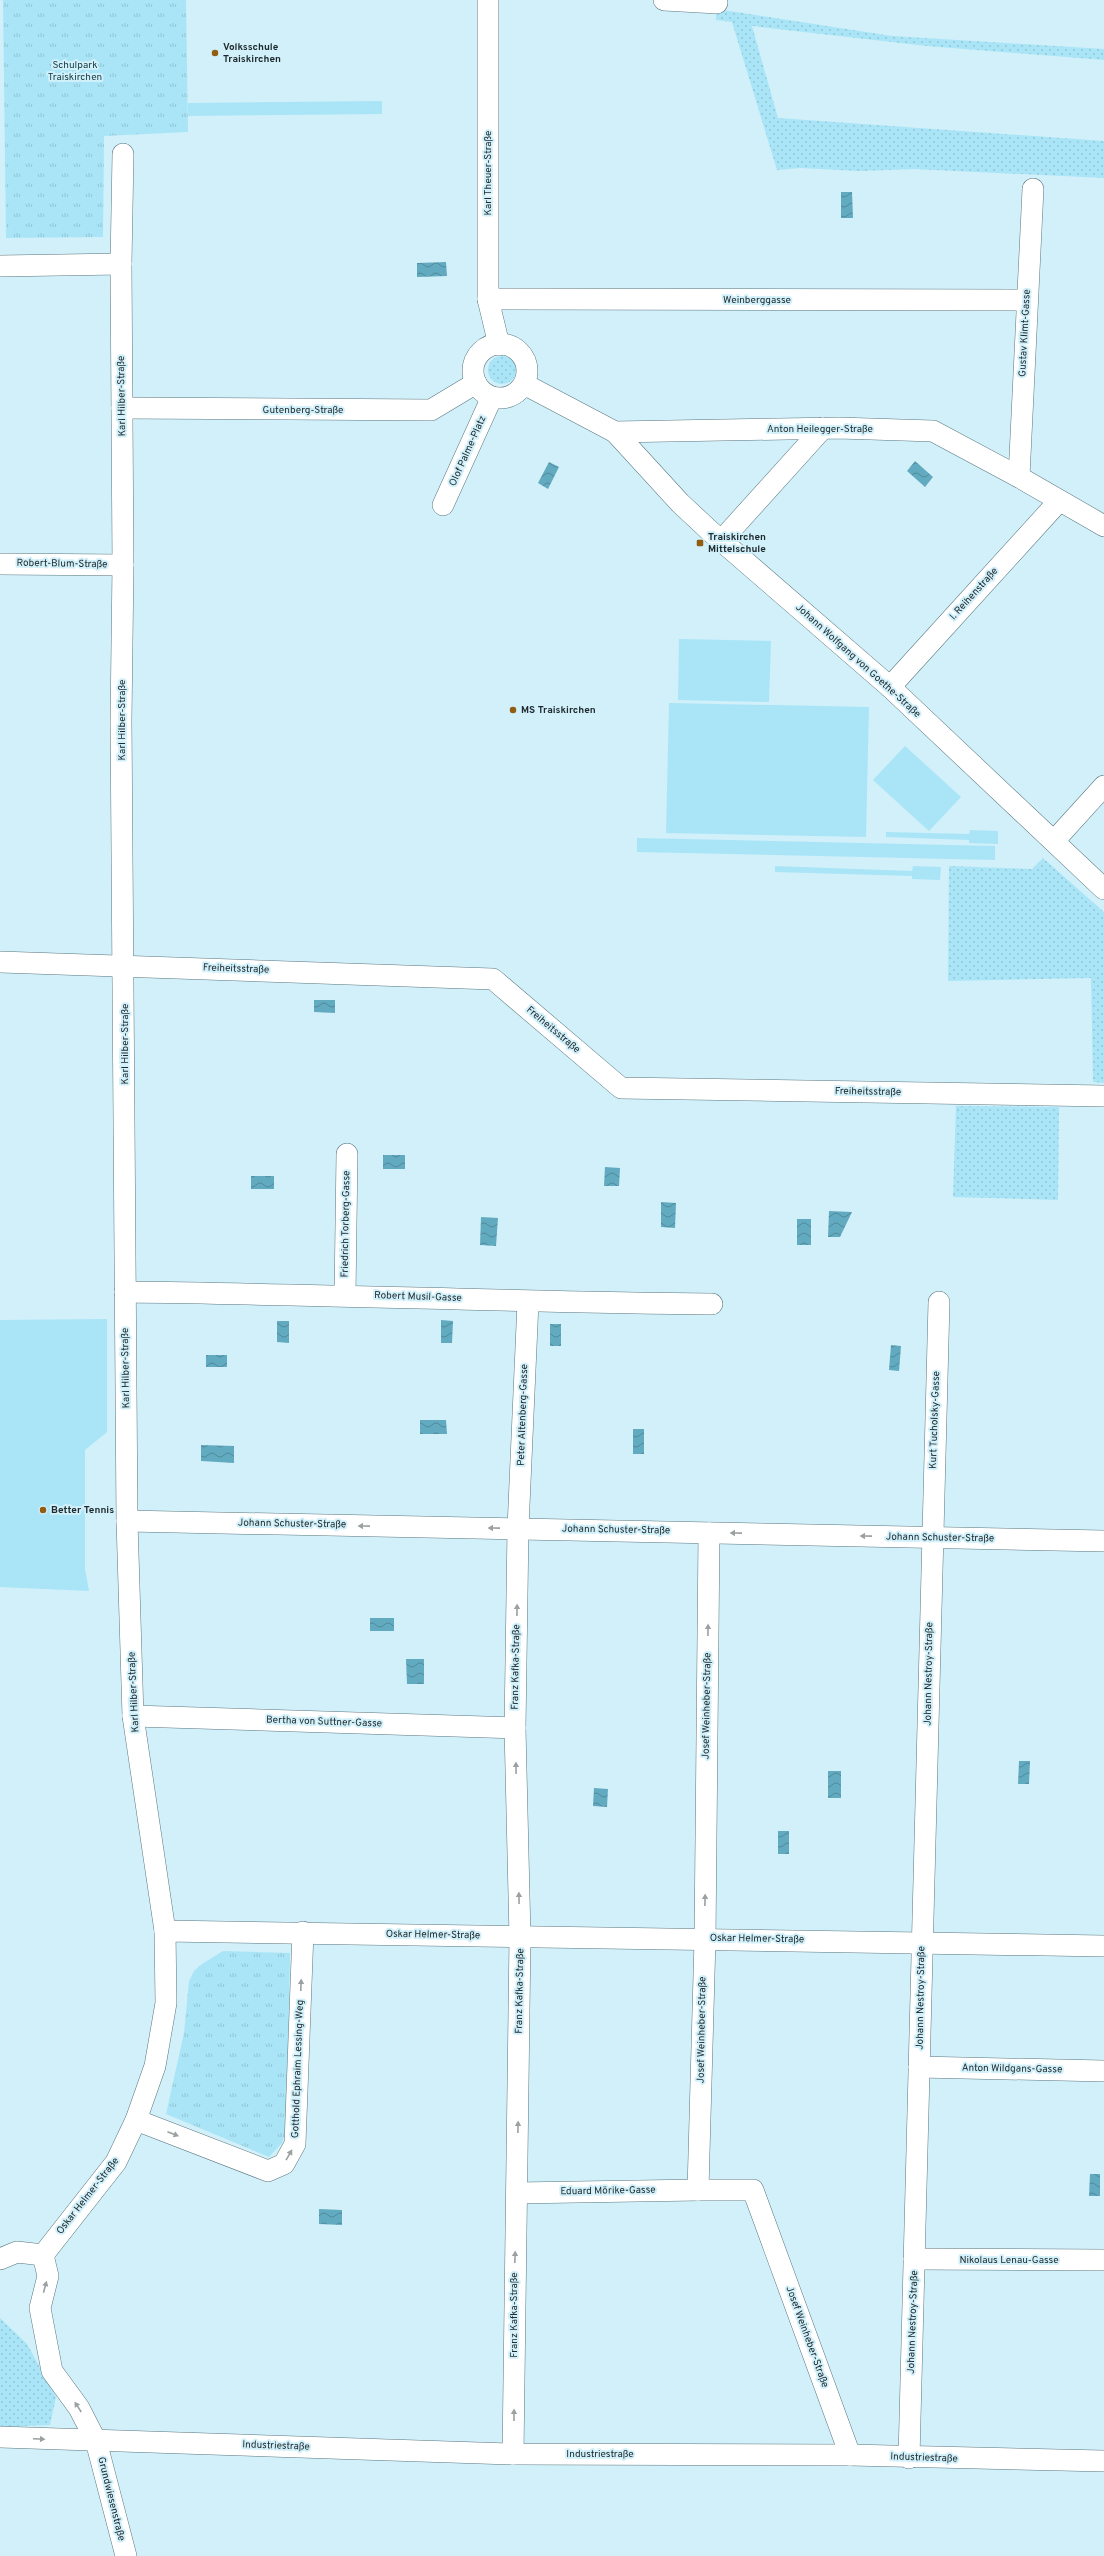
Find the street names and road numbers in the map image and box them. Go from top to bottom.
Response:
street label: Karl Theuer-Straße [482,131,495,215]
street label: Gustav Klimt-Gasse [1016,289,1034,377]
street label: Weinberggasse [723,294,791,307]
street label: Karl Hilber-Straße [115,356,129,436]
street label: Gutenberg-Straße [263,404,343,417]
street label: Olof Palme-Platz [447,414,489,488]
street label: Anton Heilegger-Straße [767,423,873,436]
street label: Robert-Blum-Straße [16,557,108,571]
street label: I. Reihenstraße [947,565,1001,623]
street label: Johann Wolfgang von Goethe-Straße [793,601,923,721]
street label: Karl Hilber-Straße [116,680,129,760]
street label: Freiheitsstraße [203,961,269,977]
street label: Karl Hilber-Straße [119,1004,132,1084]
street label: Freiheitsstraße [523,1004,583,1056]
street label: Freiheitsstraße [835,1085,901,1099]
street label: Friedrich Torberg-Gasse [339,1170,353,1278]
street label: Robert Musil-Gasse [374,1289,462,1305]
street label: Karl Hilber-Straße [119,1328,133,1408]
street label: Peter Altenberg-Gasse [515,1364,531,1466]
street label: Kurt Tucholsky-Gasse [927,1371,943,1469]
street label: Johann Schuster-Straße [238,1517,346,1531]
street label: Johann Schuster-Straße [562,1523,670,1537]
street label: Johann Schuster-Straße [886,1531,994,1545]
street label: Johann Nestroy-Straße [922,1622,936,1726]
street label: Franz Kafka-Straße [509,1624,523,1710]
street label: Karl Hilber-Straße [125,1651,143,1733]
street label: Josef Weinheber-Straße [700,1652,714,1760]
street label: Bertha von Suttner-Gasse [266,1713,382,1731]
street label: Oskar Helmer-Straße [386,1928,480,1942]
street label: Oskar Helmer-Straße [710,1932,804,1946]
street label: Johann Nestroy-Straße [914,1946,928,2050]
street label: Franz Kafka-Straße [513,1948,527,2034]
street label: Josef Weinheber-Straße [695,1976,709,2084]
street label: Gotthold Ephraim Lessing-Weg [289,2000,307,2138]
street label: Anton Wildgans-Gasse [962,2062,1062,2076]
street label: Oskar Helmer-Straße [54,2155,122,2237]
street label: Eduard Mörike-Gasse [560,2184,656,2198]
street label: Nikolaus Lenau-Gasse [959,2254,1059,2267]
street label: Johann Nestroy-Straße [905,2270,921,2374]
street label: Franz Kafka-Straße [508,2272,521,2358]
street label: Josef Weinheber-Straße [783,2284,831,2390]
street label: Industriestraße [242,2438,310,2454]
street label: Industriestraße [566,2448,634,2461]
street label: Industriestraße [890,2450,958,2466]
street label: Grundwiesenstraße [94,2456,128,2542]

